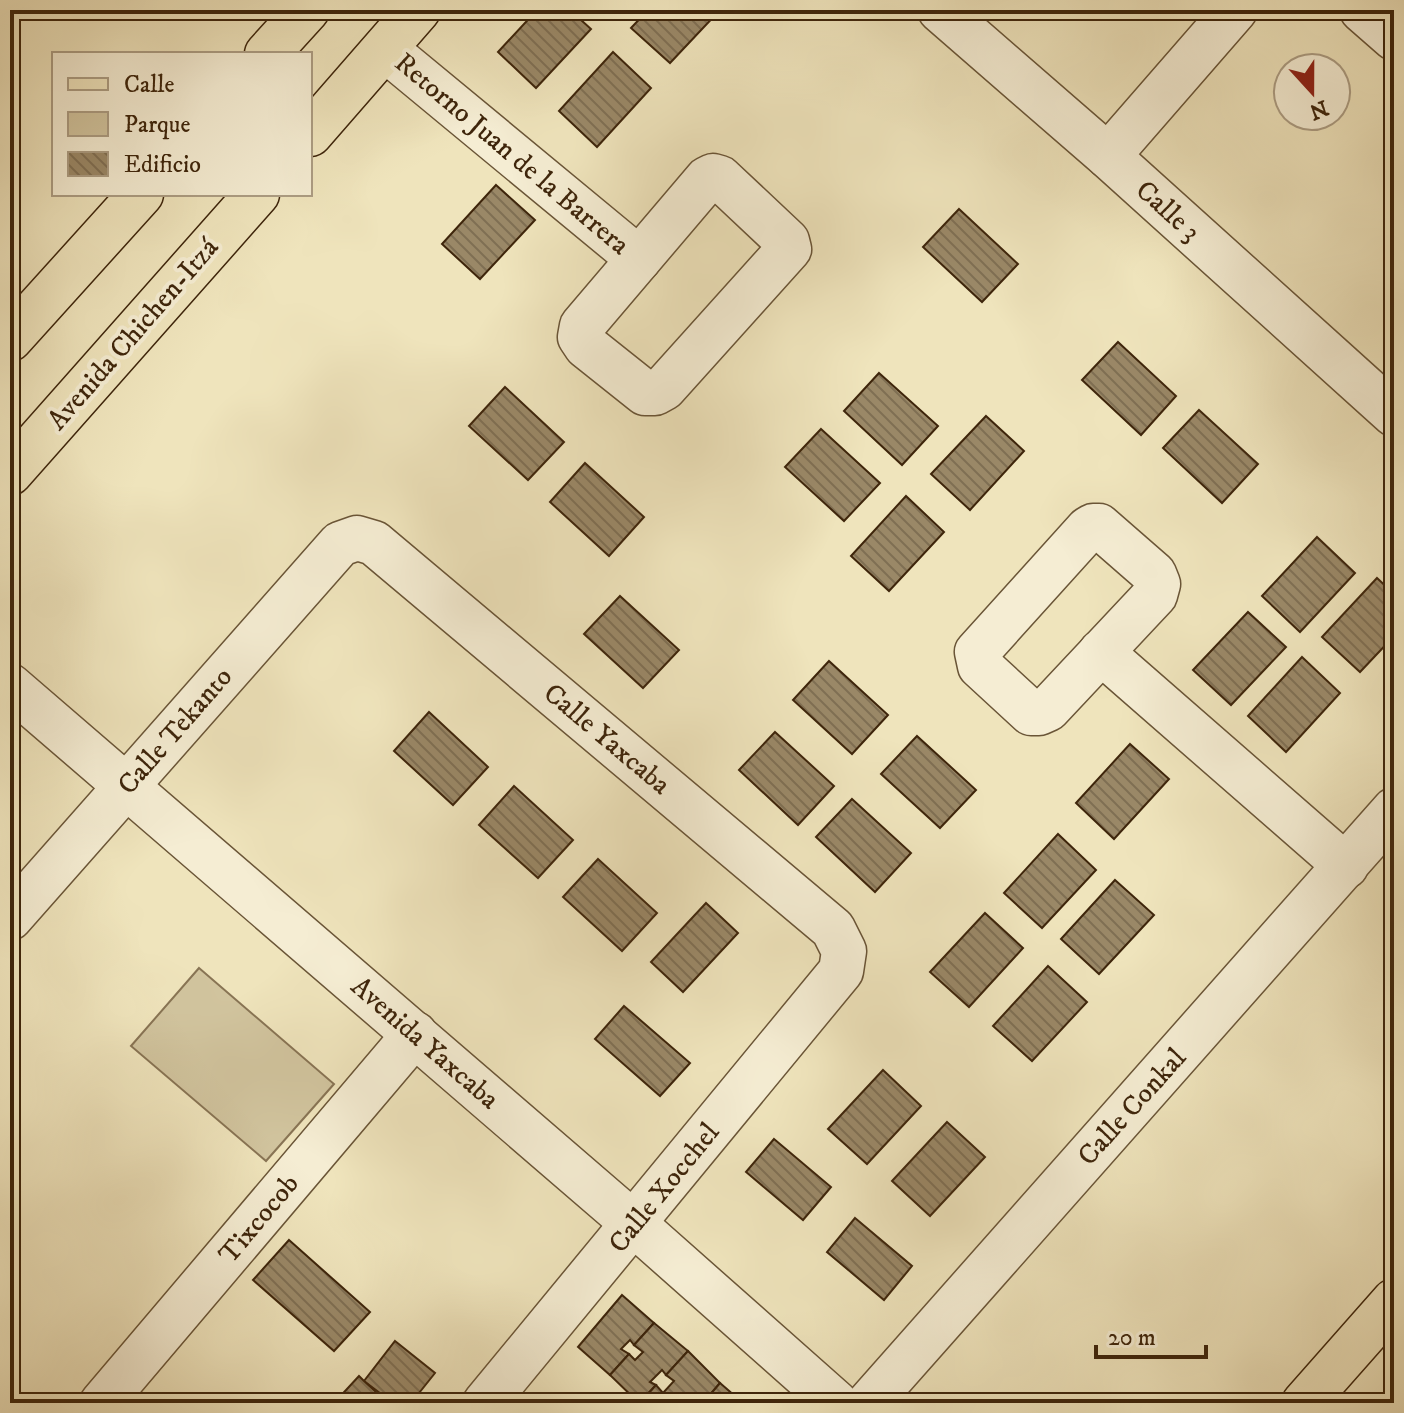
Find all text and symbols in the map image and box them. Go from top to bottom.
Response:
street label: Retorno Juan de la Barrera [387,45,637,263]
legend [52,52,312,196]
north arrow [1272,52,1352,132]
text: Calle [124,70,174,100]
text: N [1305,93,1332,125]
text: Parque [124,110,190,140]
text: Edificio [124,150,201,180]
street label: Calle 3 [1128,173,1208,249]
street label: Avenida Chichen-Itzá [40,230,226,437]
street label: Calle Tekanto [110,660,240,802]
street label: Calle Yaxcaba [536,676,678,802]
street label: Avenida Yaxcaba [344,969,506,1117]
street label: Calle Conkal [1070,1041,1194,1173]
street label: Calle Xocchel [601,1115,727,1260]
street label: Tixcocob [211,1167,307,1271]
scale bar [1096,1309,1206,1359]
text: 20 m [1108,1323,1156,1353]

